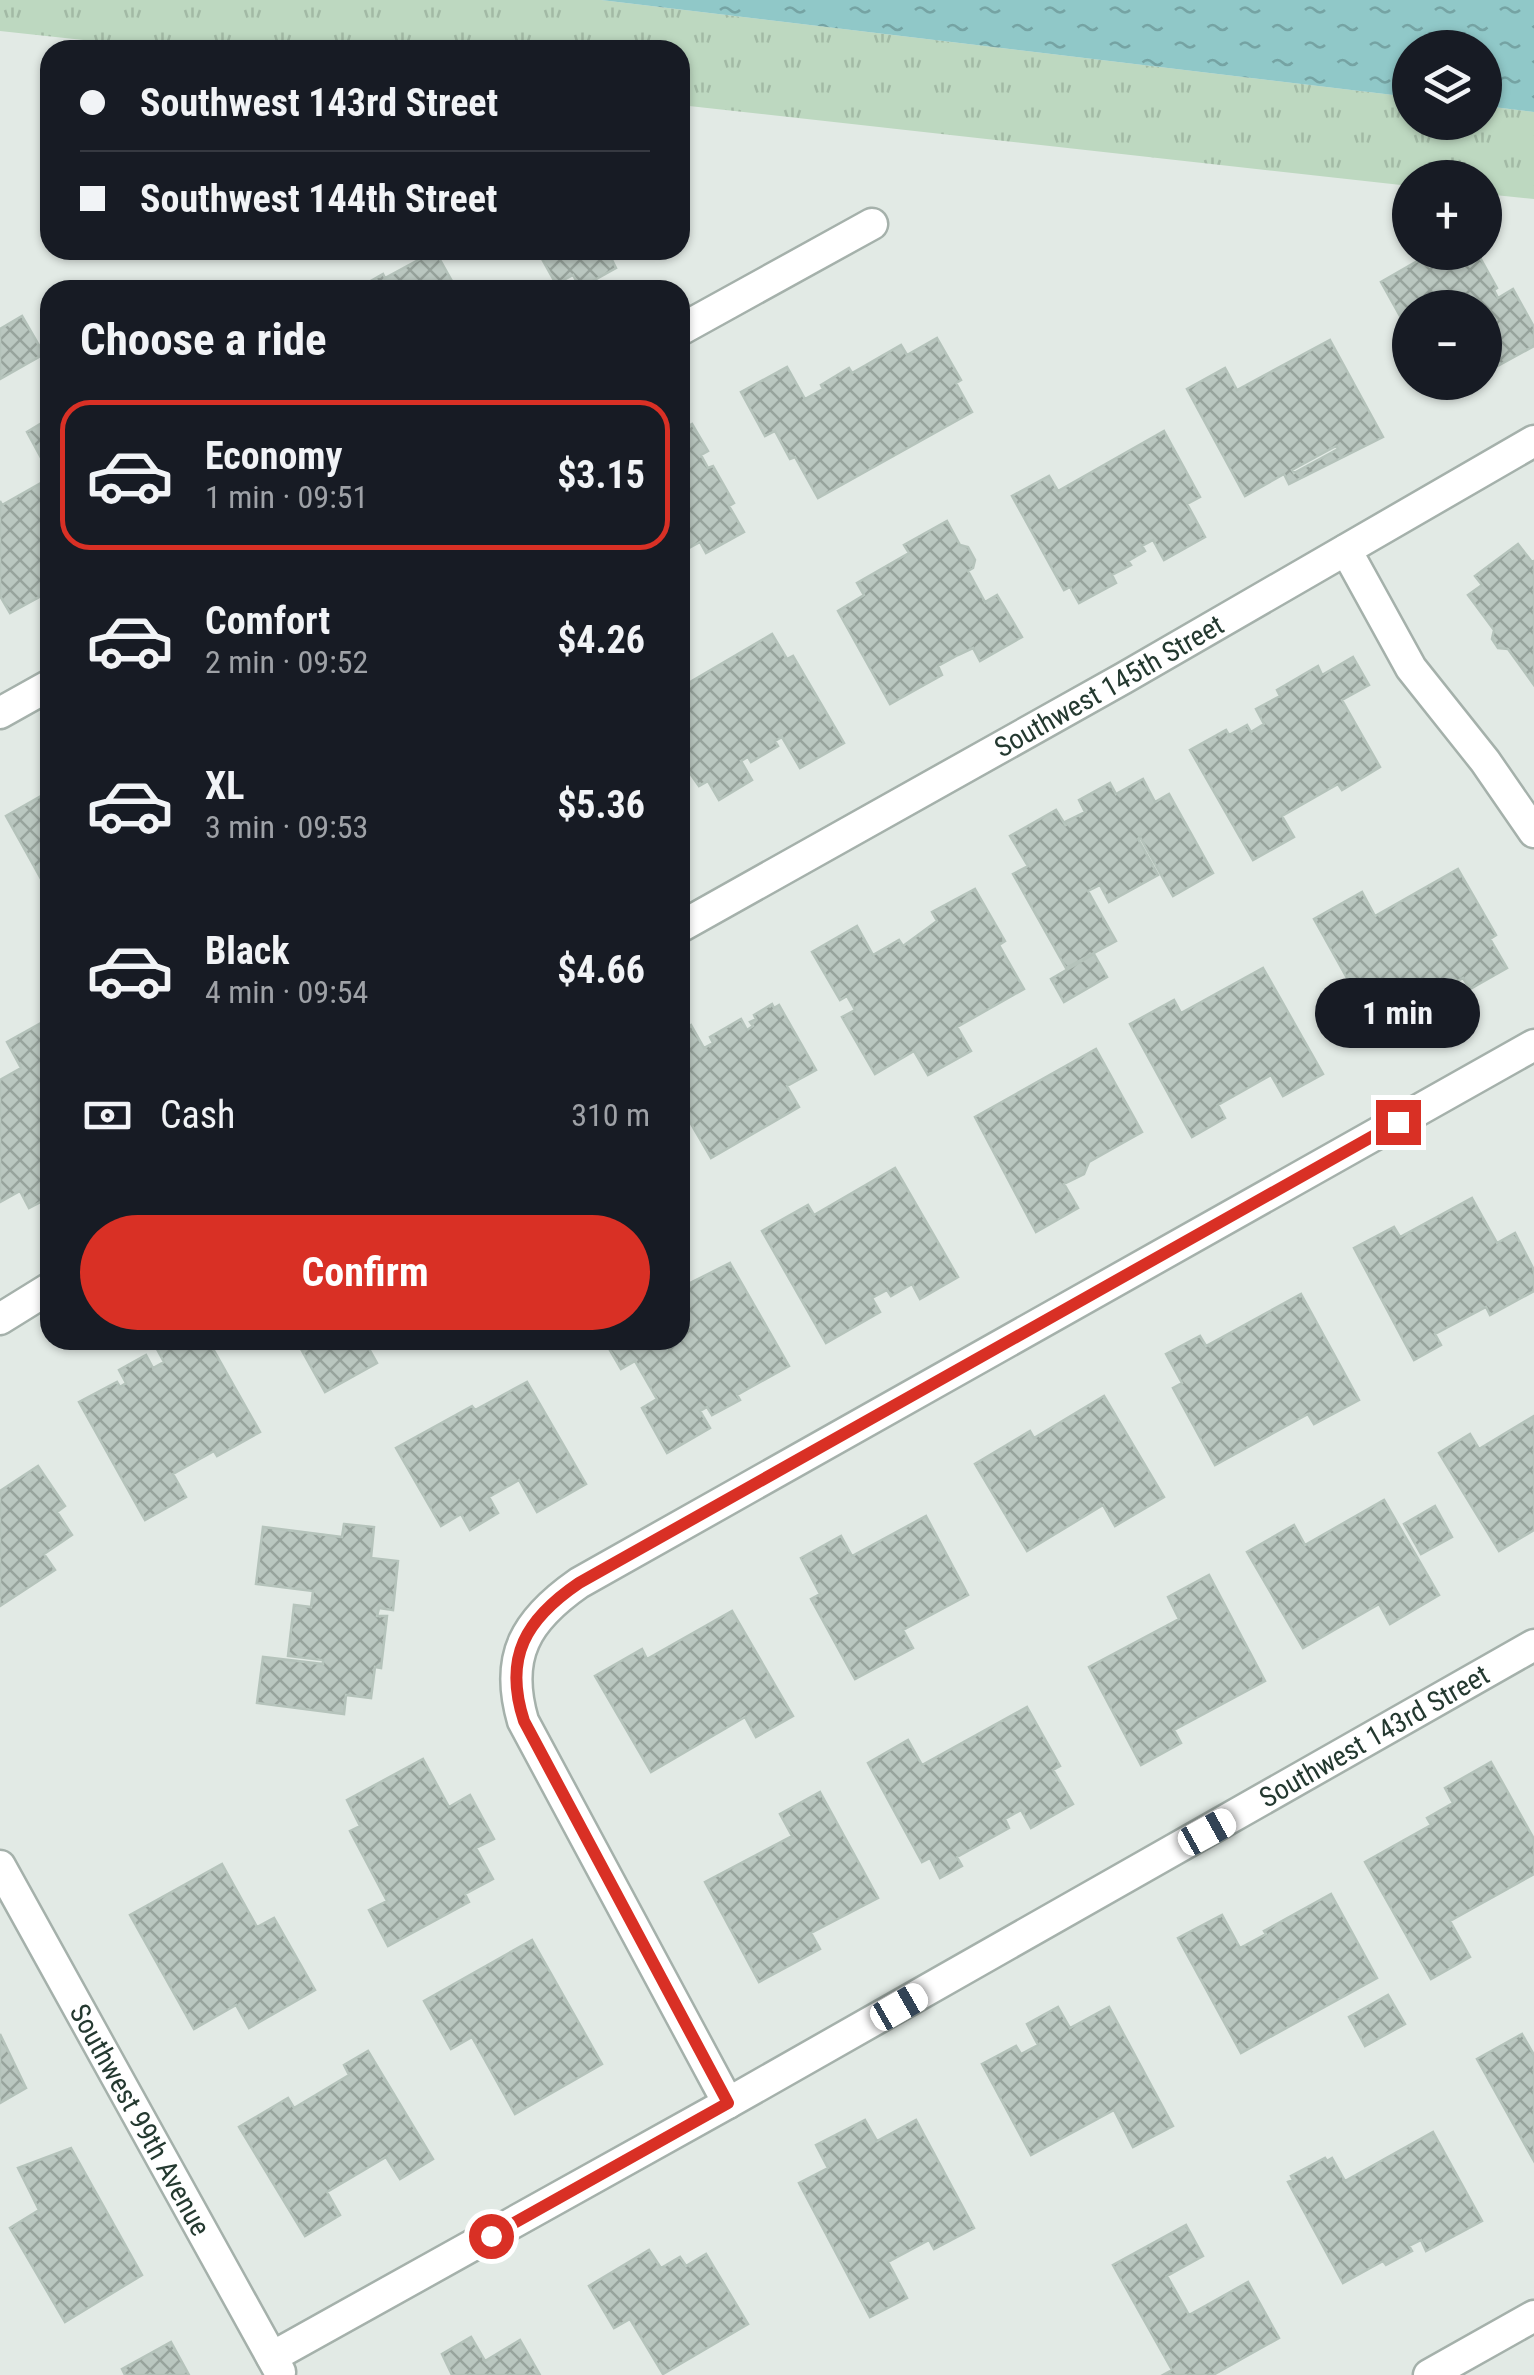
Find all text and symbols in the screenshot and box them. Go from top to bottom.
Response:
map controls [1392,30,1502,400]
button: layers [1392,30,1502,140]
text: Southwest 143rd Street [140,81,498,125]
button: + [1392,160,1502,270]
text: Southwest 144th Street [140,177,498,221]
button: − [1392,290,1502,400]
text: Choose a ride [80,313,327,366]
icon: car [85,430,175,520]
text: Economy [205,434,342,478]
text: $3.15 [557,453,645,497]
text: 1 min · 09:51 [205,478,368,516]
icon: car [85,595,175,685]
text: Comfort [205,599,330,643]
street label: Southwest 145th Street [989,608,1230,764]
text: $4.26 [557,618,645,662]
text: 2 min · 09:52 [205,643,368,681]
icon: car [85,760,175,850]
text: XL [205,764,244,808]
text: $5.36 [557,783,645,827]
text: 3 min · 09:53 [205,808,368,846]
icon: car [85,925,175,1015]
text: Black [205,929,289,973]
text: $4.66 [557,948,645,992]
text: 4 min · 09:54 [205,973,368,1011]
callout: 1 min [1316,977,1480,1047]
text: 1 min [1362,994,1433,1032]
icon: cash [80,1088,135,1143]
text: Cash [160,1093,235,1137]
text: 310 m [571,1096,650,1134]
route end [1376,1100,1421,1145]
button: Confirm [80,1215,650,1330]
street label: Southwest 143rd Street [1254,1658,1495,1815]
car [1173,1804,1241,1860]
car [866,1979,932,2035]
street label: Southwest 99th Avenue [63,1999,217,2241]
route start [469,2214,514,2259]

